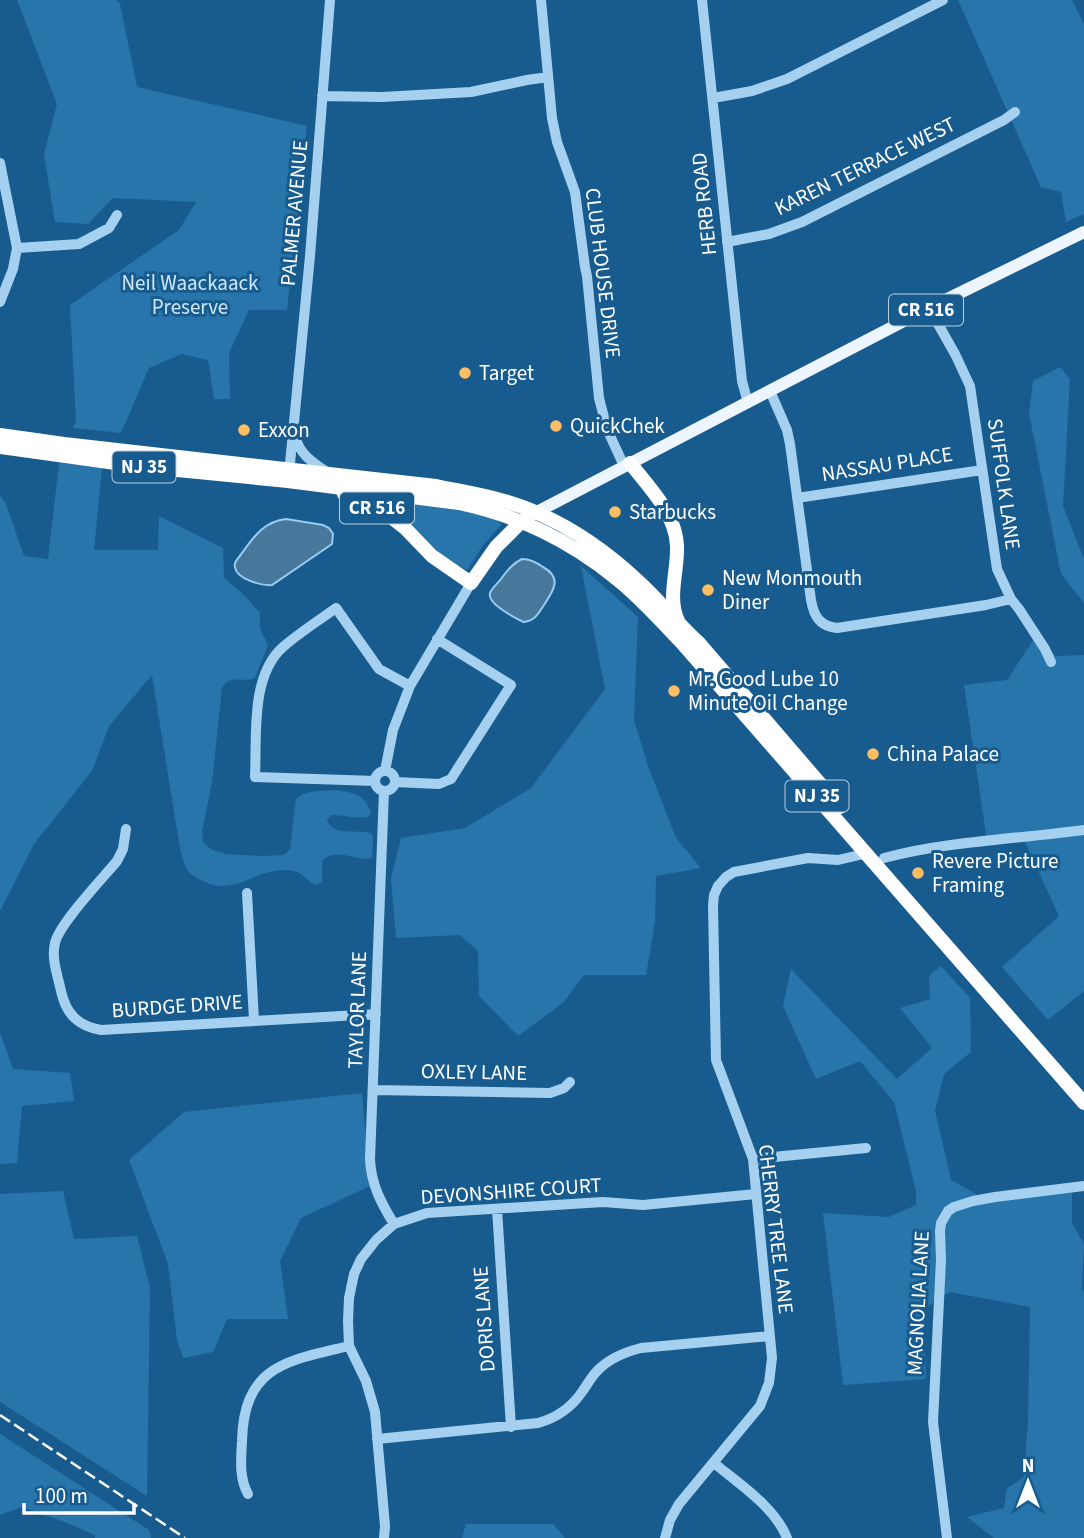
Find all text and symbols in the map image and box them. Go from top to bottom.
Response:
street label: KAREN TERRACE WEST [769,109,961,223]
street label: PALMER AVENUE [273,139,315,287]
street label: HERB ROAD [684,151,724,257]
street label: CLUB HOUSE DRIVE [578,186,628,360]
park label: Neil Waackaack Preserve [122,268,259,322]
road number: CR 516 [889,294,963,326]
place label: Target [479,358,534,388]
marker: Target [457,365,473,381]
place label: QuickChek [570,411,665,441]
place label: Exxon [258,415,310,445]
street label: SUFFOLK LANE [980,416,1028,552]
marker: QuickChek [548,418,564,434]
marker: Exxon [236,422,252,438]
street label: NASSAU PLACE [819,439,955,489]
road number: NJ 35 [113,452,176,482]
road number: CR 516 [340,492,414,524]
place label: Starbucks [629,497,716,527]
marker: Starbucks [607,504,623,520]
place label: New Monmouth Diner [722,563,862,617]
marker: New Monmouth Diner [700,582,716,598]
place label: Mr. Good Lube 10 Minute Oil Change [688,664,848,718]
marker: Mr. Good Lube 10 Minute Oil Change [666,683,682,699]
place label: China Palace [887,739,999,769]
marker: China Palace [865,746,881,762]
road number: NJ 35 [786,780,848,811]
place label: Revere Picture Framing [932,846,1059,900]
marker: Revere Picture Framing [910,865,926,881]
street label: TAYLOR LANE [340,951,374,1069]
street label: BURDGE DRIVE [110,986,244,1026]
street label: OXLEY LANE [421,1056,527,1088]
street label: CHERRY TREE LANE [751,1142,801,1316]
street label: DEVONSHIRE COURT [419,1170,603,1212]
street label: MAGNOLIA LANE [899,1230,937,1376]
street label: DORIS LANE [465,1265,503,1373]
north arrow [993,1447,1063,1517]
text: N [1022,1453,1034,1480]
scale bar [24,1472,135,1516]
text: 100 m [35,1481,88,1511]

